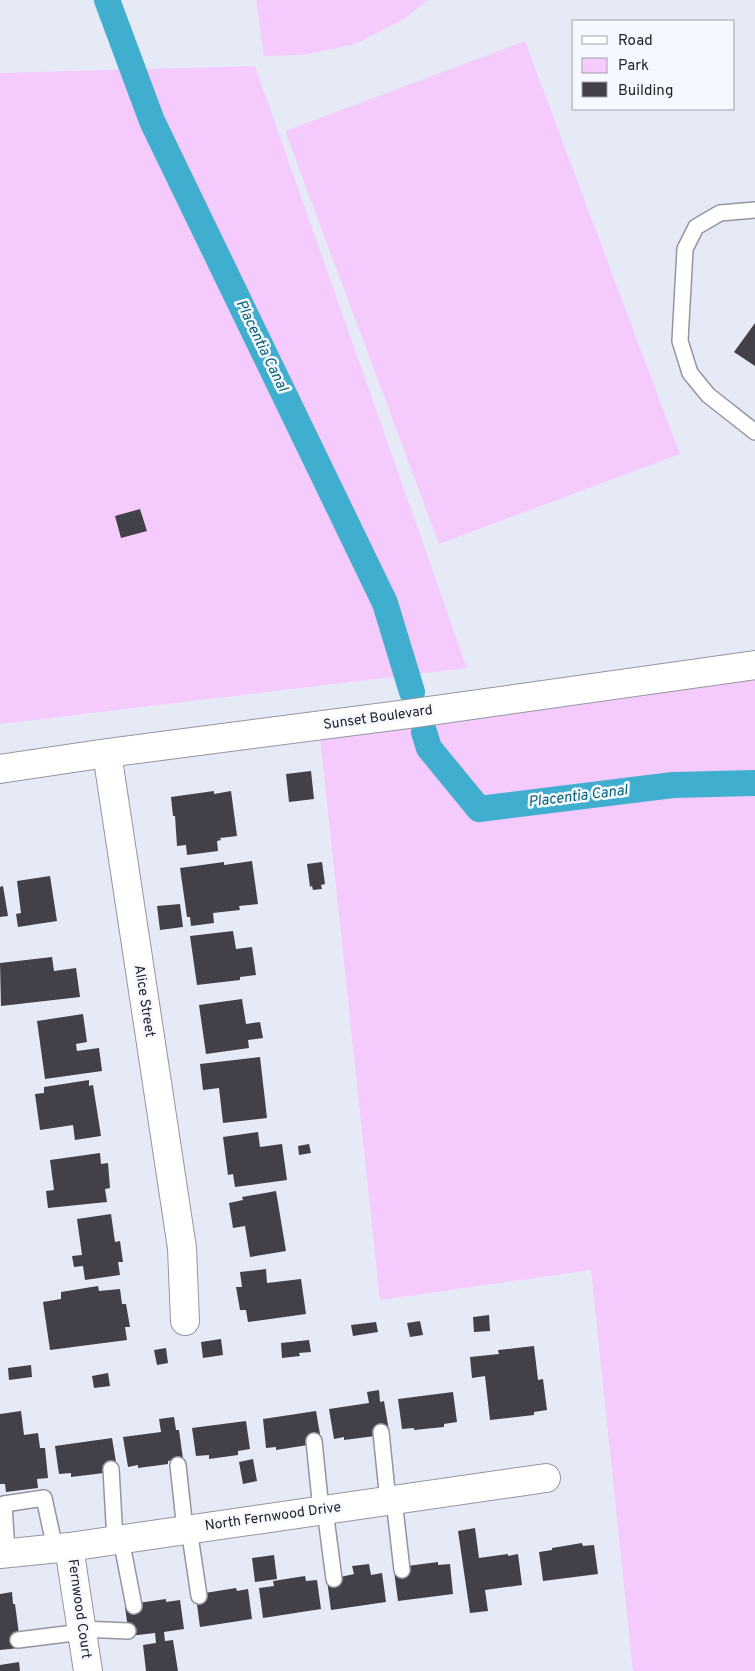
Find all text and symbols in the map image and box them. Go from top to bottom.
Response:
legend [572,20,735,110]
text: Road [618,32,653,51]
text: Park [618,57,649,76]
text: Building [618,82,673,101]
water label: Placentia Canal [231,297,292,396]
street label: Sunset Boulevard [322,702,434,734]
water label: Placentia Canal [527,781,630,813]
street label: Alice Street [130,964,158,1038]
street label: North Fernwood Drive [204,1499,342,1535]
street label: Fernwood Court [64,1558,94,1660]

